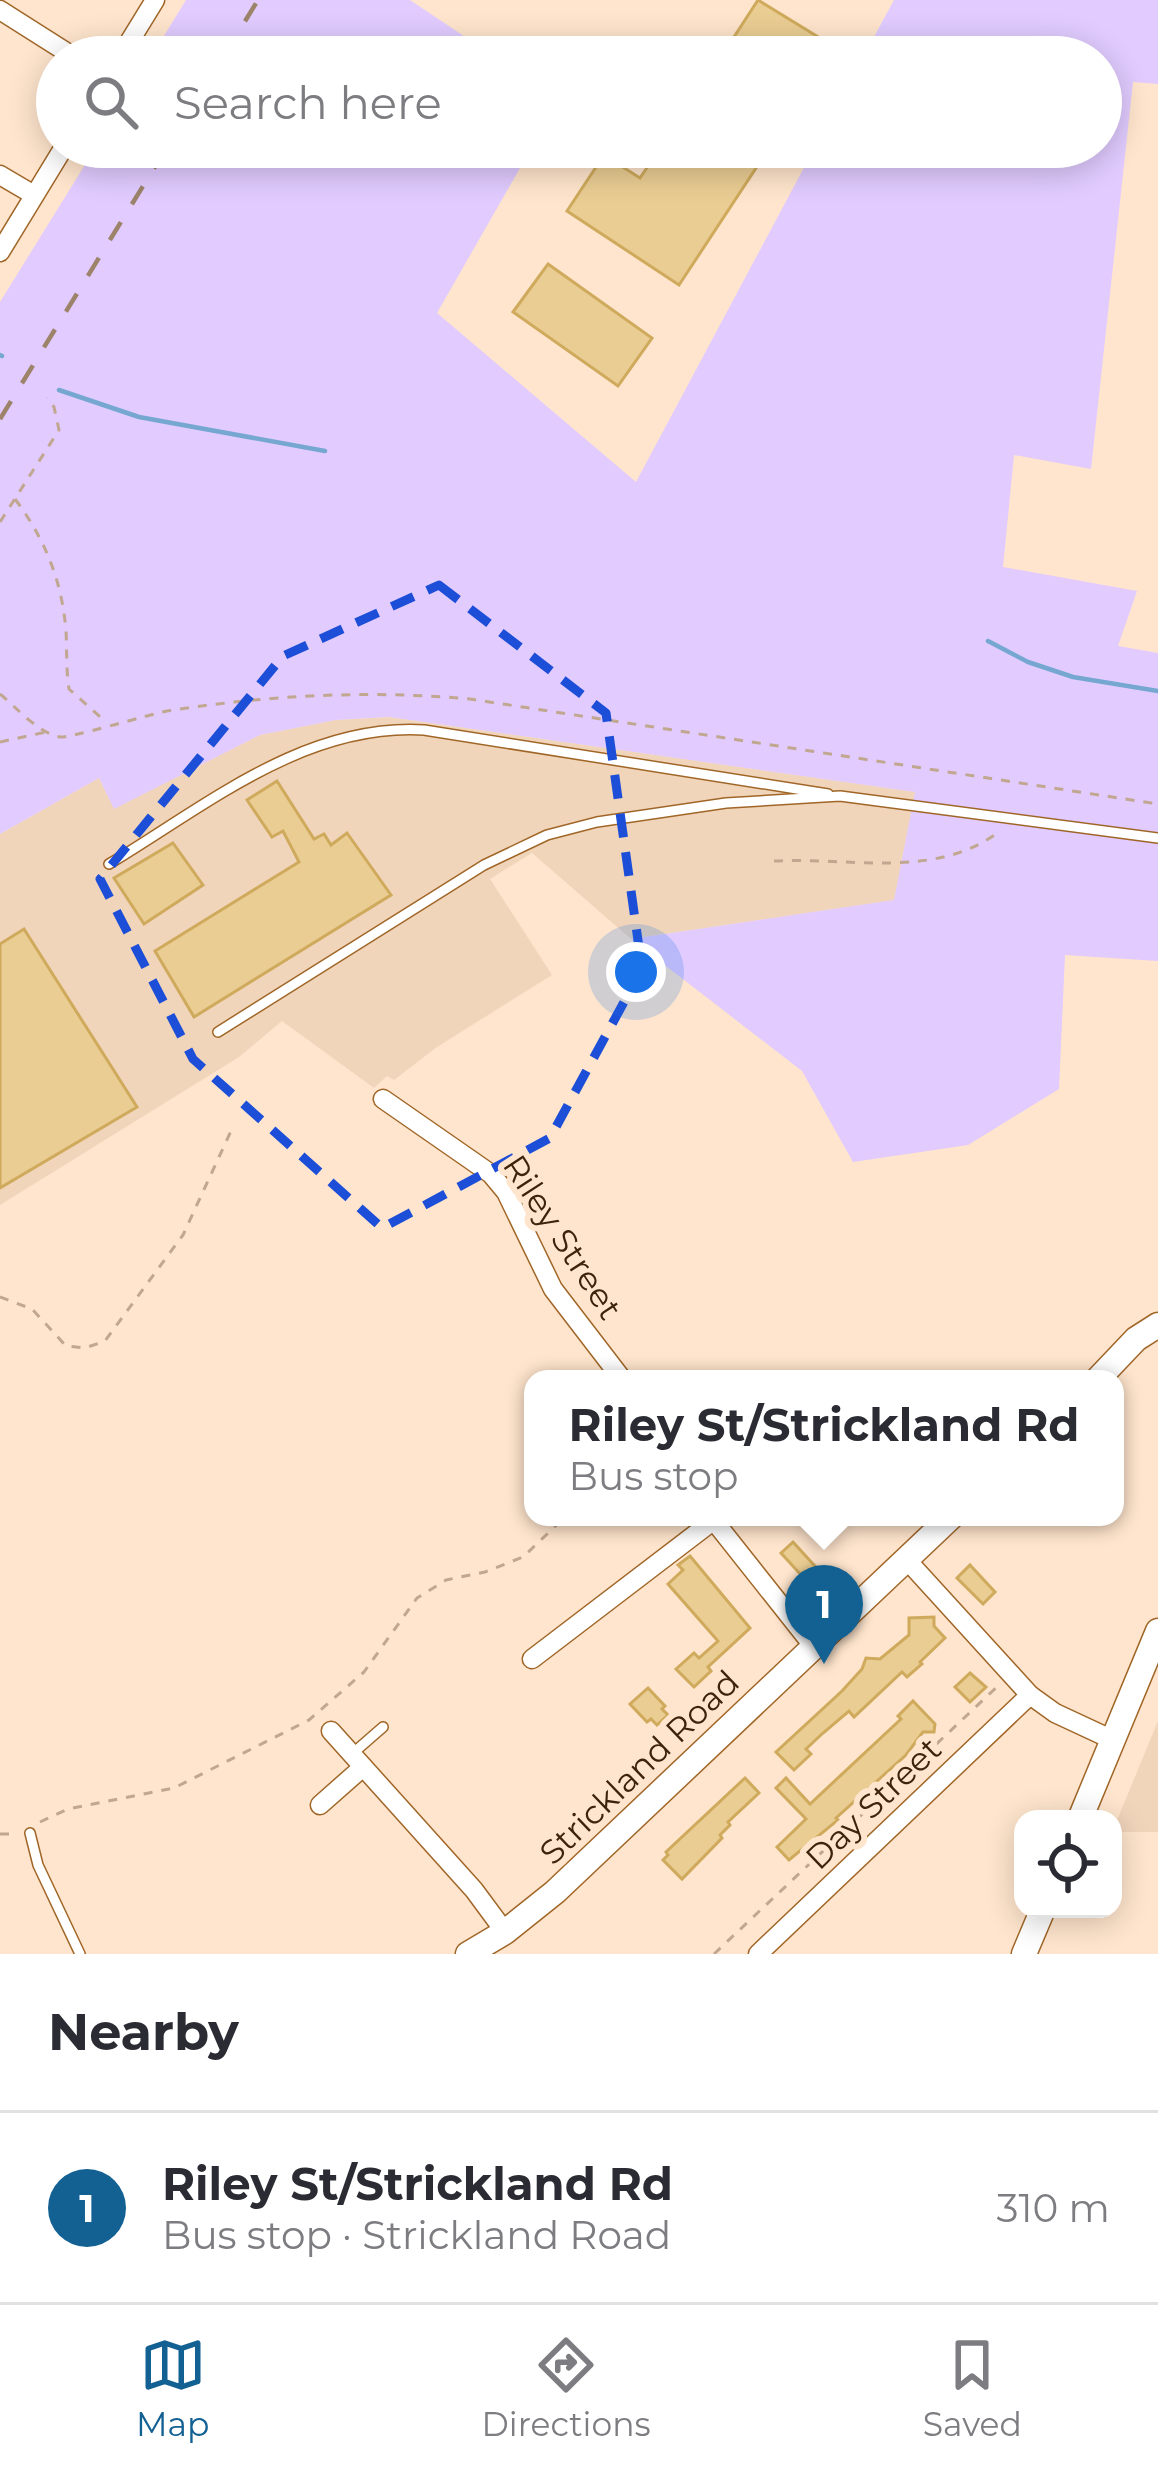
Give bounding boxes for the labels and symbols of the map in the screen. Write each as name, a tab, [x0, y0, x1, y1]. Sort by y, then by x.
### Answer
your location	[606, 942, 666, 1002]
street label: Riley Street	[495, 1147, 631, 1327]
pin: 1	[785, 1565, 863, 1664]
street label: Strickland Road	[531, 1662, 747, 1872]
street label: Day Street	[797, 1729, 949, 1877]

